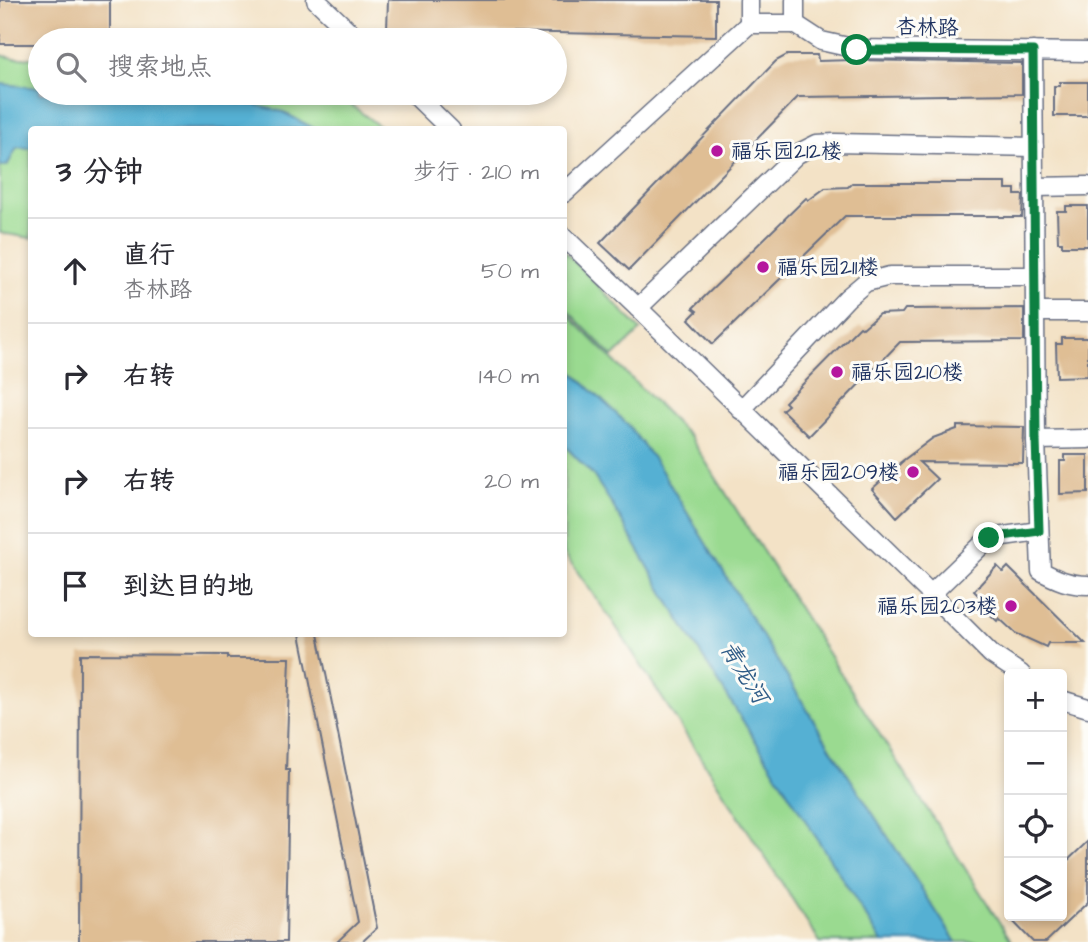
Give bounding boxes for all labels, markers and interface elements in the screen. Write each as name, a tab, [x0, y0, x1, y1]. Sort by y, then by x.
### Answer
street label: 杏林路	[895, 12, 959, 43]
search box	[28, 28, 567, 105]
route start	[841, 34, 872, 65]
icon: search	[52, 48, 90, 86]
text: 搜索地点	[108, 49, 212, 85]
place label: 福乐园212楼	[731, 137, 842, 166]
marker: 福乐园212楼	[709, 143, 725, 159]
text: 3 分钟	[56, 151, 143, 193]
text: 步行 · 210 m	[414, 156, 539, 188]
text: 直行	[123, 237, 175, 273]
icon: ahead	[56, 252, 94, 290]
place label: 福乐园211楼	[777, 253, 878, 282]
text: 50 m	[481, 255, 539, 287]
marker: 福乐园211楼	[755, 259, 771, 275]
text: 杏林路	[123, 274, 192, 306]
icon: right	[56, 357, 94, 395]
text: 右转	[123, 358, 175, 394]
place label: 福乐园210楼	[851, 358, 963, 387]
text: 140 m	[479, 360, 539, 392]
marker: 福乐园210楼	[829, 364, 845, 380]
place label: 福乐园209楼	[778, 458, 899, 487]
icon: right	[56, 462, 94, 500]
text: 右转	[123, 463, 175, 499]
marker: 福乐园209楼	[905, 464, 921, 480]
text: 20 m	[484, 465, 539, 497]
route end	[973, 522, 1004, 553]
icon: arrive	[56, 567, 94, 605]
text: 到达目的地	[123, 568, 253, 604]
place label: 福乐园203楼	[877, 592, 997, 621]
marker: 福乐园203楼	[1003, 598, 1019, 614]
water label: 青龙河	[712, 635, 778, 714]
map controls	[1004, 669, 1067, 921]
button: +	[1004, 669, 1067, 732]
button: −	[1004, 732, 1067, 795]
button: locate	[1004, 795, 1067, 858]
button: layers	[1004, 858, 1067, 921]

